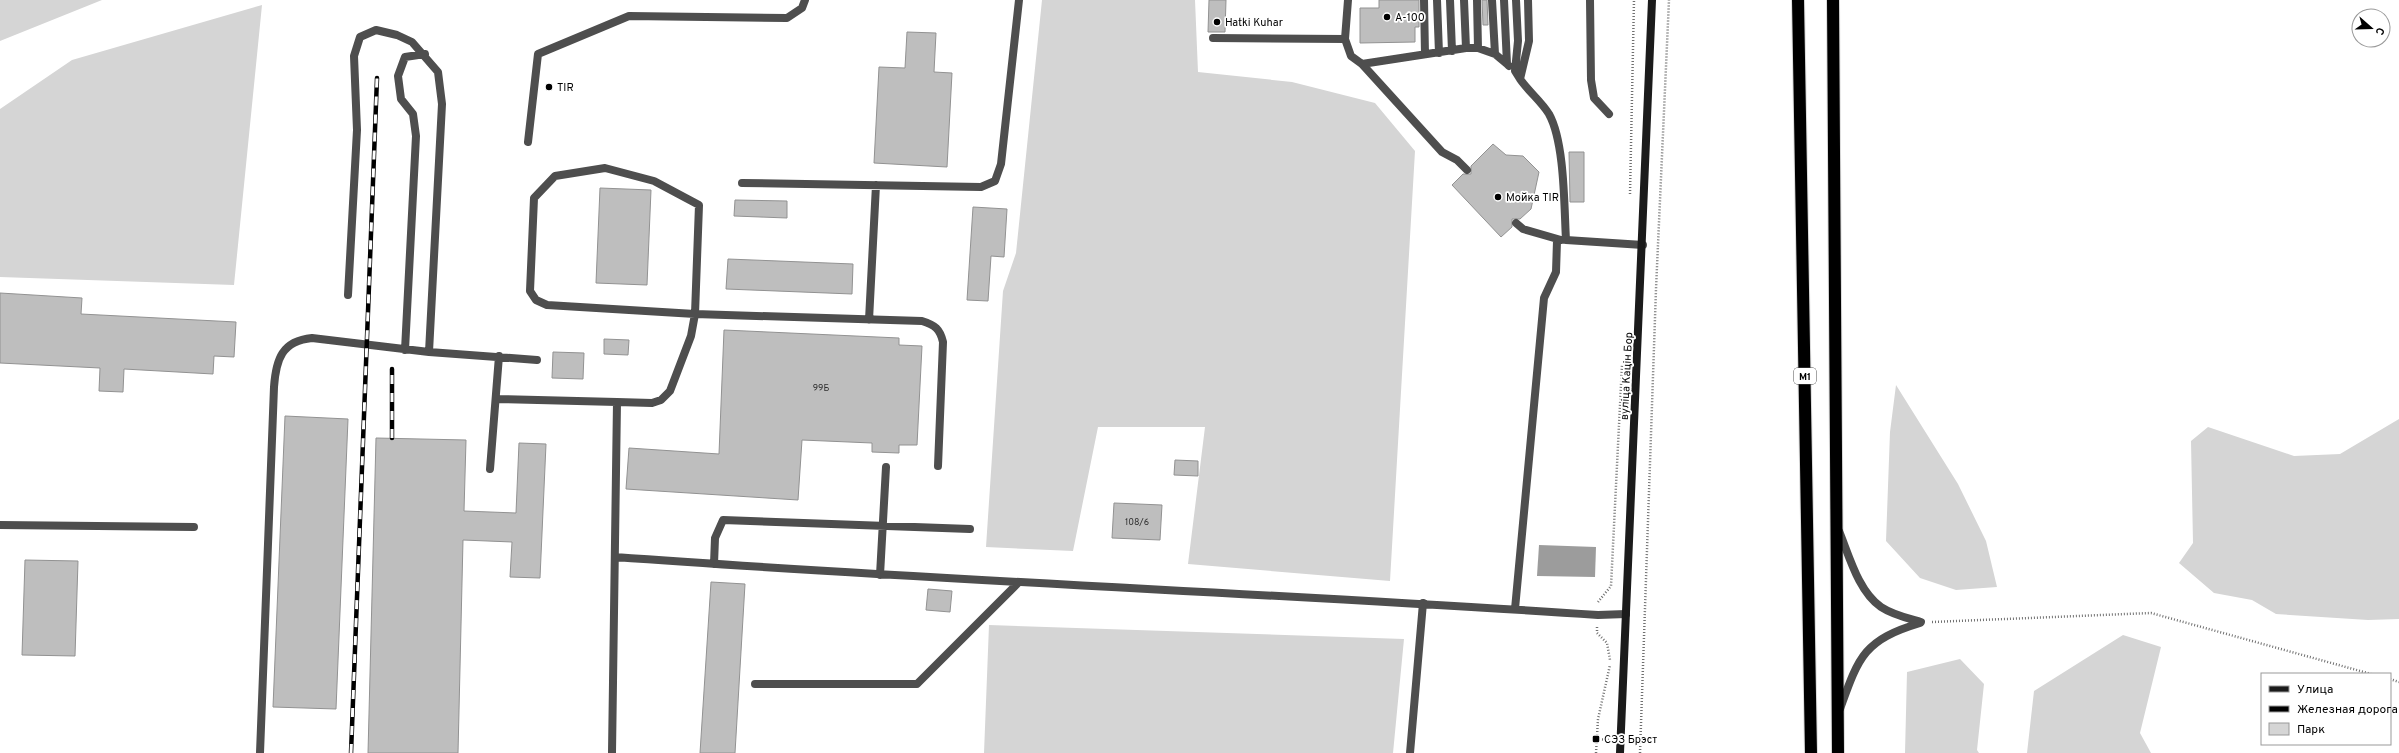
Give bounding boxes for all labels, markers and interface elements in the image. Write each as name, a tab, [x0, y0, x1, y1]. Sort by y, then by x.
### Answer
north arrow	[2351, 8, 2391, 48]
place label: А-100	[1395, 11, 1425, 25]
marker: А-100	[1382, 12, 1392, 22]
place label: Hatki Kuhar	[1225, 16, 1284, 30]
marker: Hatki Kuhar	[1212, 17, 1222, 27]
text: С	[2372, 25, 2387, 37]
place label: TIR	[557, 81, 574, 95]
marker: TIR	[544, 82, 554, 92]
place label: Мойка TIR	[1506, 191, 1559, 205]
marker: Мойка TIR	[1493, 192, 1503, 202]
street label: вуліца Кацін Бор	[1618, 332, 1636, 420]
road number: М1	[1794, 368, 1816, 384]
house number: 99Б	[813, 383, 829, 394]
house number: 108/6	[1125, 517, 1149, 528]
legend	[2261, 673, 2391, 745]
text: Улица	[2297, 682, 2333, 698]
text: Железная дорога	[2297, 702, 2398, 718]
text: Парк	[2297, 722, 2325, 738]
place label: СЭЗ Брэст	[1604, 733, 1657, 747]
marker: СЭЗ Брэст	[1591, 734, 1601, 744]

